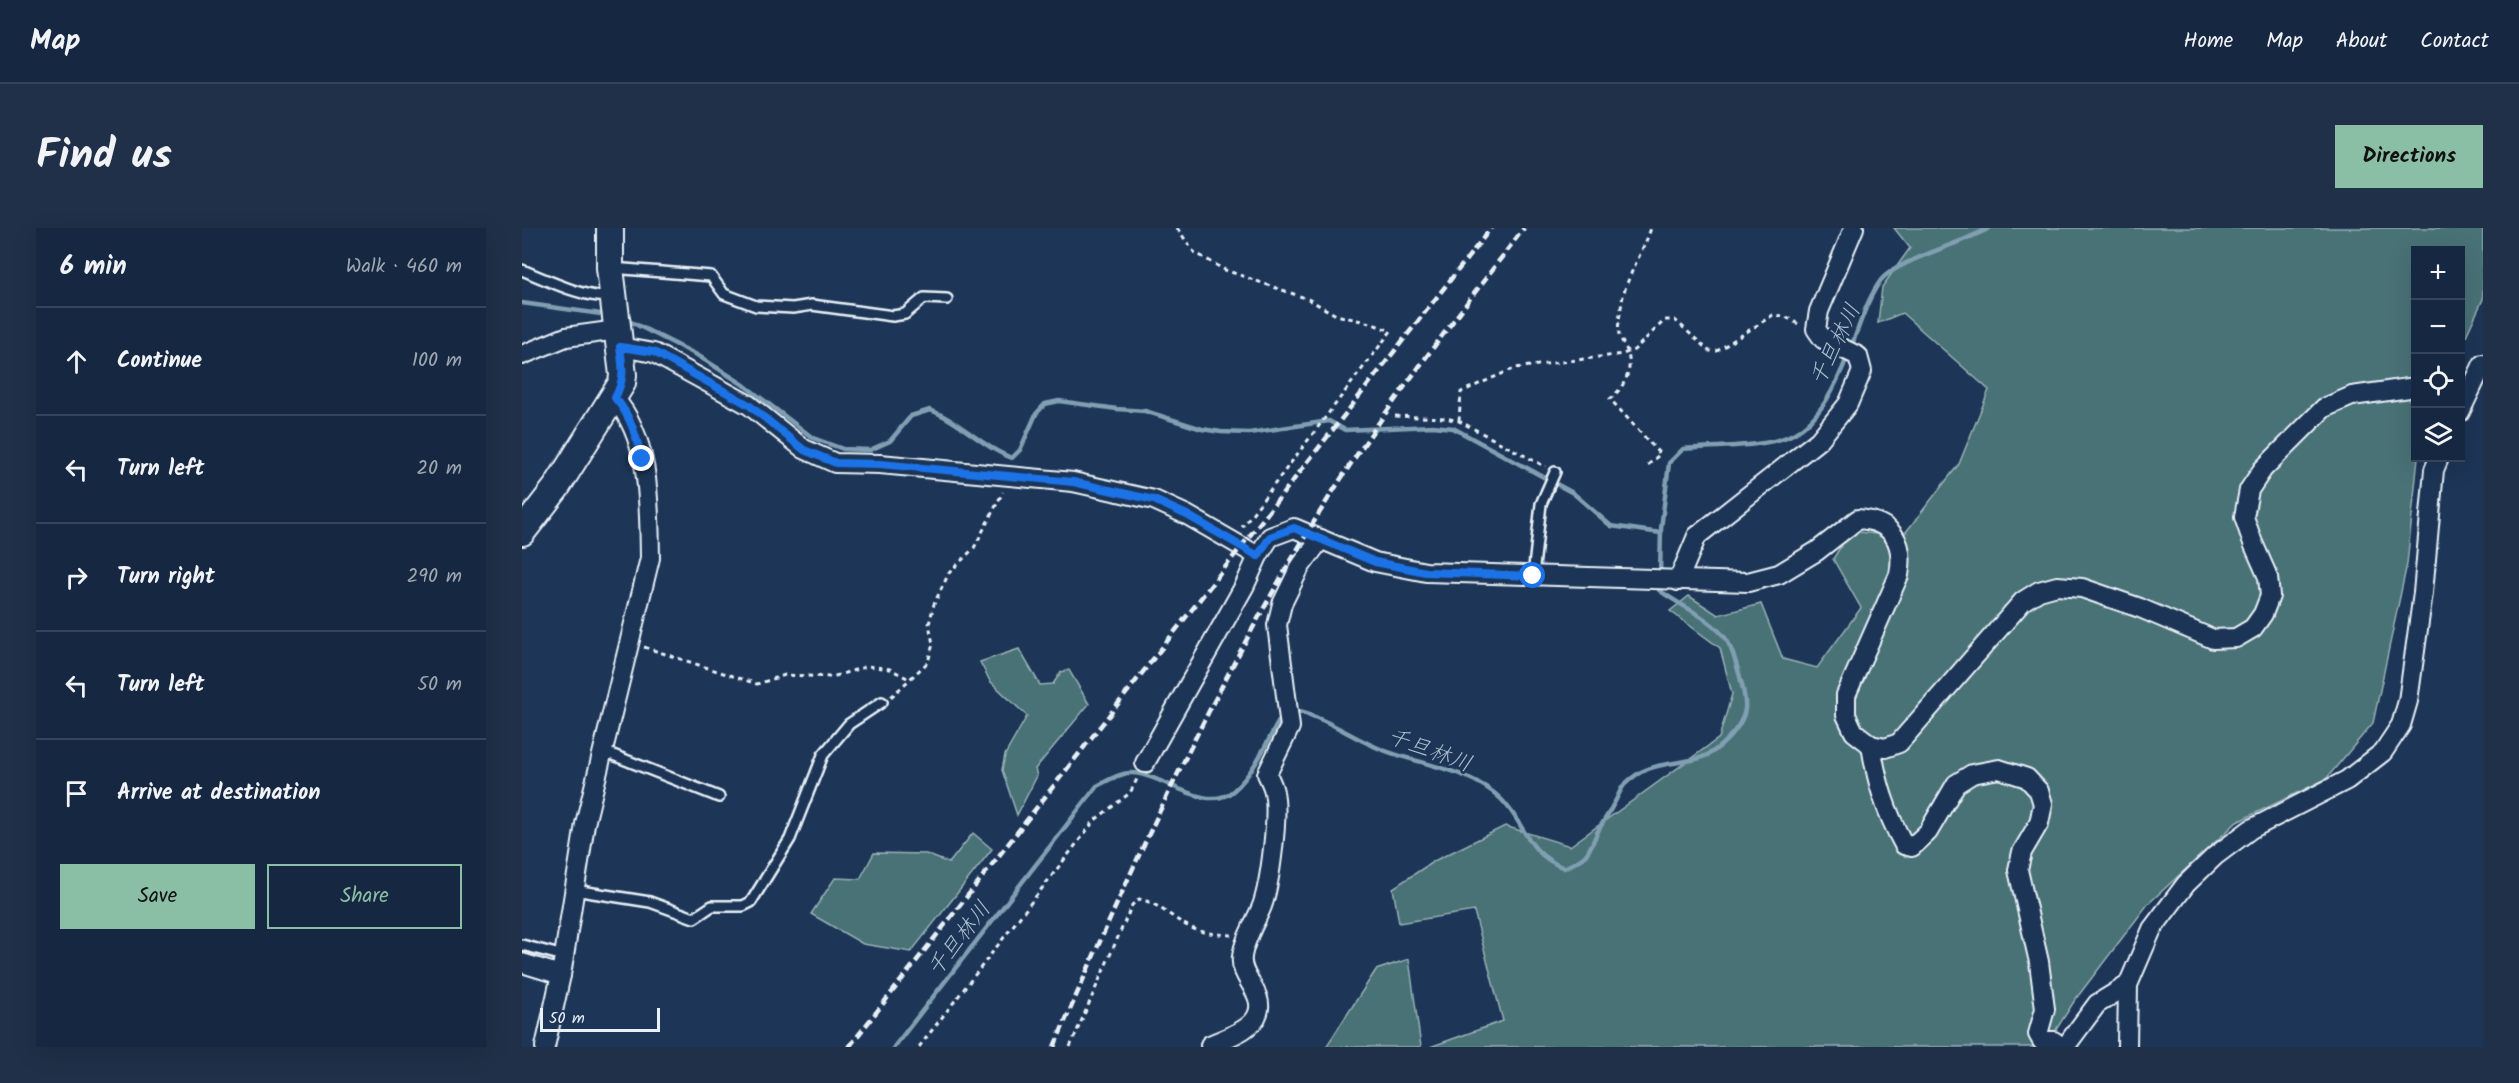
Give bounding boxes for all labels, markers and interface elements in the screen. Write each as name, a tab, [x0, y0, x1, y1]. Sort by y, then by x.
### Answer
text: Map	[30, 19, 81, 64]
text: Home	[2184, 25, 2233, 58]
text: Map	[2266, 25, 2303, 58]
text: About	[2336, 25, 2387, 58]
text: Contact	[2420, 25, 2489, 58]
text: Find us	[36, 123, 172, 190]
button: Directions	[2335, 125, 2483, 188]
text: 6 min	[60, 246, 127, 288]
map controls	[2411, 246, 2465, 462]
button: +	[2411, 246, 2465, 300]
text: Walk · 460 m	[346, 251, 462, 283]
water label: 千旦林川	[1801, 298, 1871, 392]
button: −	[2411, 300, 2465, 354]
text: Continue	[117, 344, 202, 379]
icon: ahead	[60, 345, 93, 378]
text: 100 m	[412, 345, 462, 377]
button: locate	[2411, 354, 2465, 408]
button: layers	[2411, 408, 2465, 462]
route end	[628, 445, 654, 471]
text: Turn left	[117, 452, 204, 487]
icon: left	[60, 453, 93, 486]
text: 20 m	[416, 453, 462, 485]
text: Turn right	[117, 560, 215, 595]
icon: right	[60, 561, 93, 594]
text: 290 m	[407, 561, 462, 593]
route start	[1519, 562, 1545, 588]
text: Turn left	[117, 668, 204, 703]
icon: left	[60, 669, 93, 702]
text: 50 m	[417, 669, 462, 701]
water label: 千旦林川	[1382, 720, 1476, 783]
text: Arrive at destination	[117, 776, 320, 811]
icon: arrive	[60, 777, 93, 810]
button: Save	[60, 864, 255, 929]
button: Share	[267, 864, 462, 929]
water label: 千旦林川	[919, 894, 1001, 985]
scale bar	[540, 1005, 660, 1032]
text: 50 m	[549, 1006, 585, 1031]

